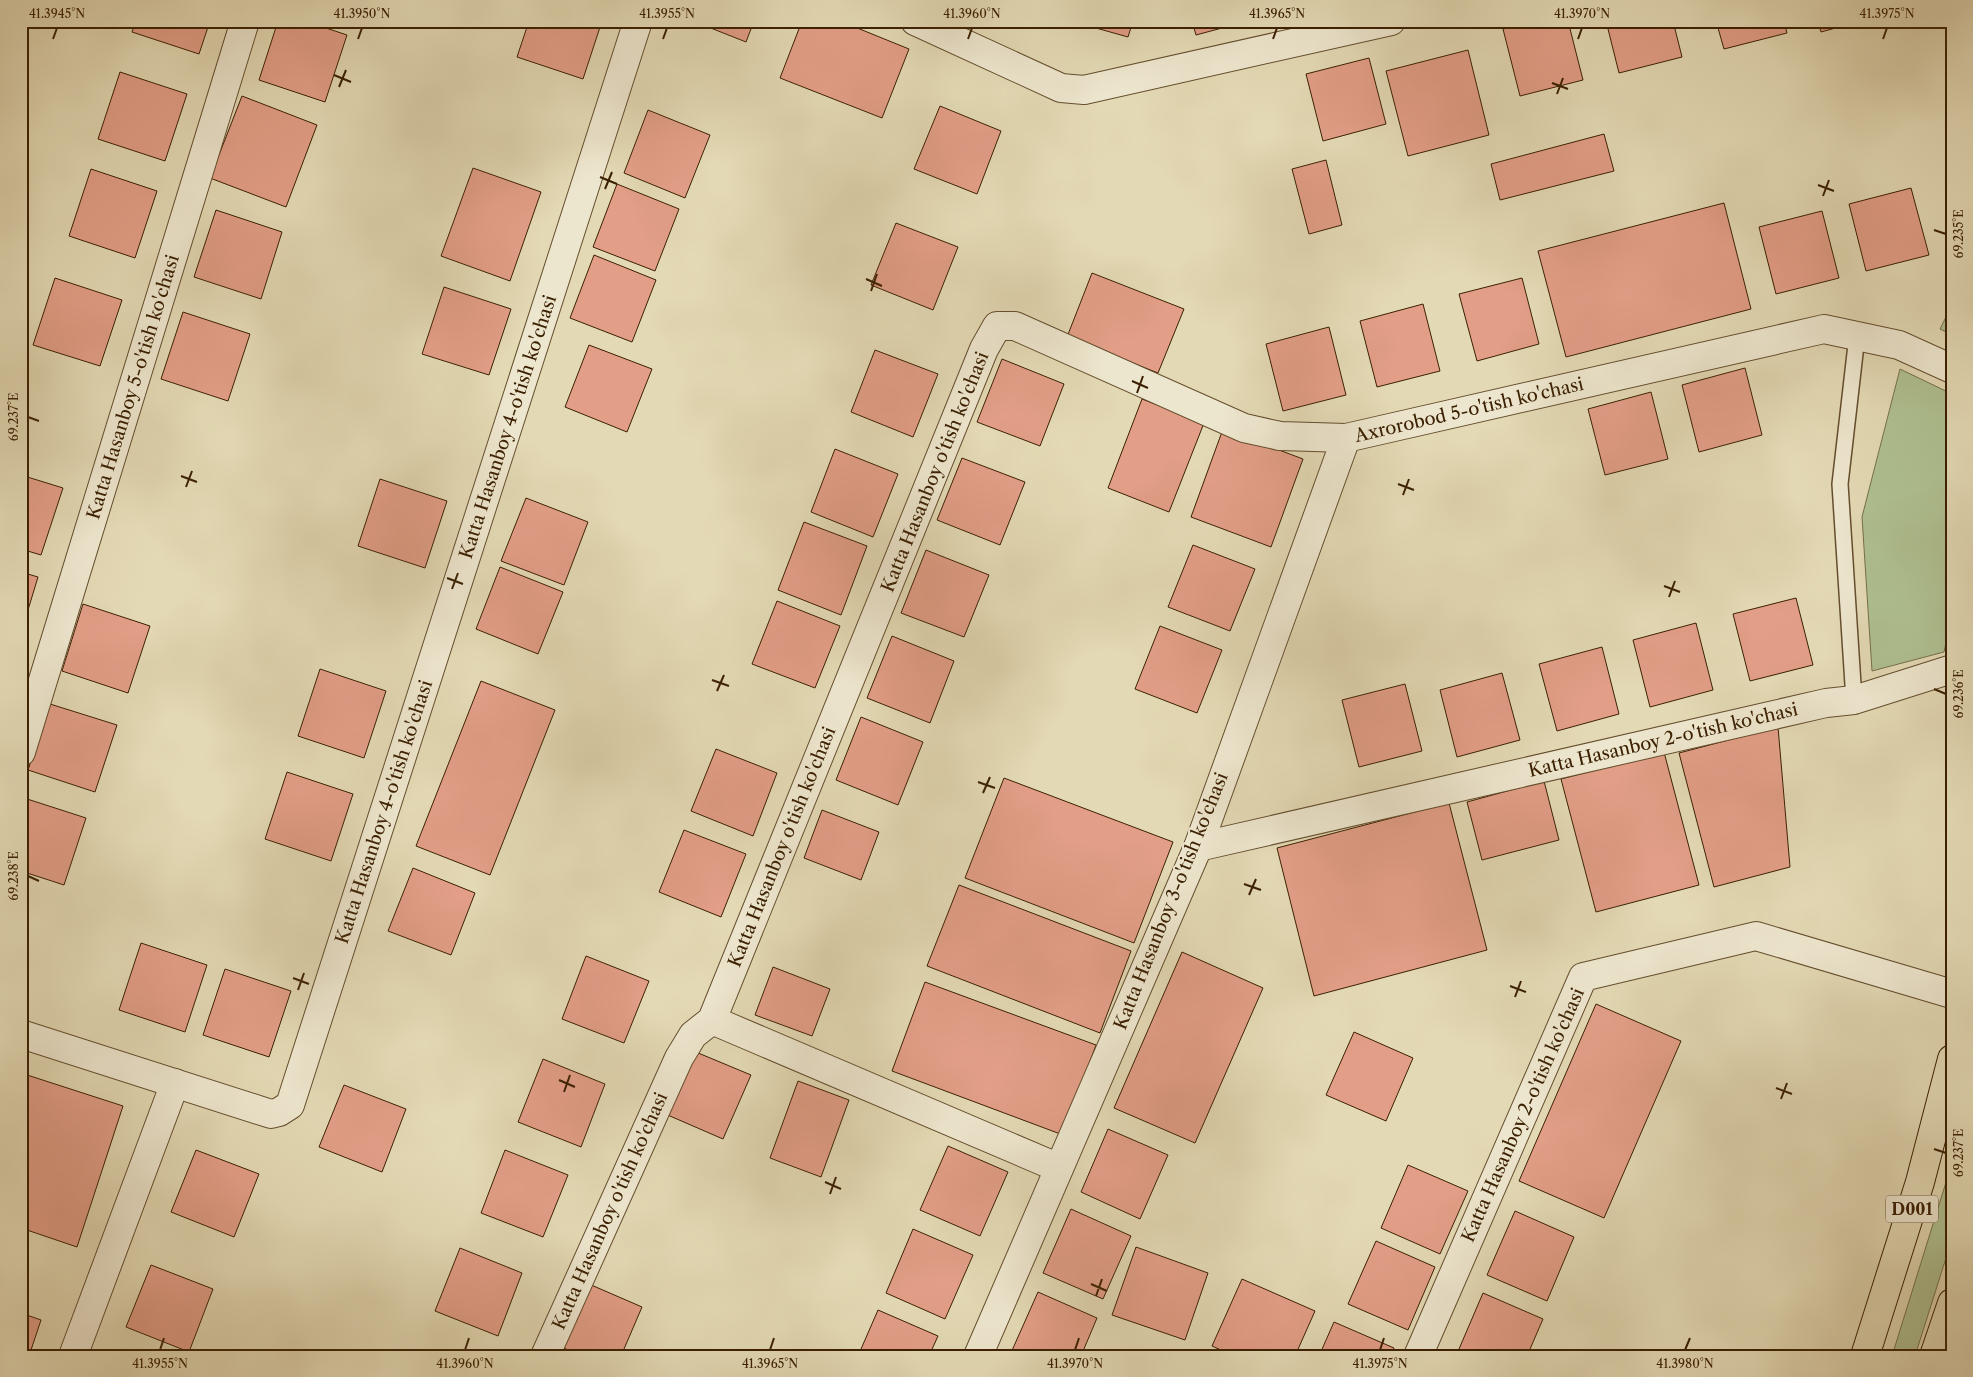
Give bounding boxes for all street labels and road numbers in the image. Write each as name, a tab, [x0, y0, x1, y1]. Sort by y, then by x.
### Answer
street label: Katta Hasanboy 5-o'tish ko'chasi	[82, 252, 184, 522]
street label: Katta Hasanboy 4-o'tish ko'chasi	[455, 292, 561, 562]
street label: Katta Hasanboy o'tish ko'chasi	[877, 348, 994, 595]
street label: Axrorobod 5-o'tish ko'chasi	[1351, 373, 1586, 447]
street label: Katta Hasanboy 4-o'tish ko'chasi	[331, 677, 437, 947]
street label: Katta Hasanboy 2-o'tish ko'chasi	[1526, 698, 1800, 782]
street label: Katta Hasanboy o'tish ko'chasi	[724, 723, 841, 970]
street label: Katta Hasanboy 3-o'tish ko'chasi	[1109, 769, 1233, 1033]
street label: Katta Hasanboy 2-o'tish ko'chasi	[1457, 984, 1589, 1245]
street label: Katta Hasanboy o'tish ko'chasi	[548, 1089, 673, 1333]
road number: D001	[1886, 1196, 1938, 1222]

